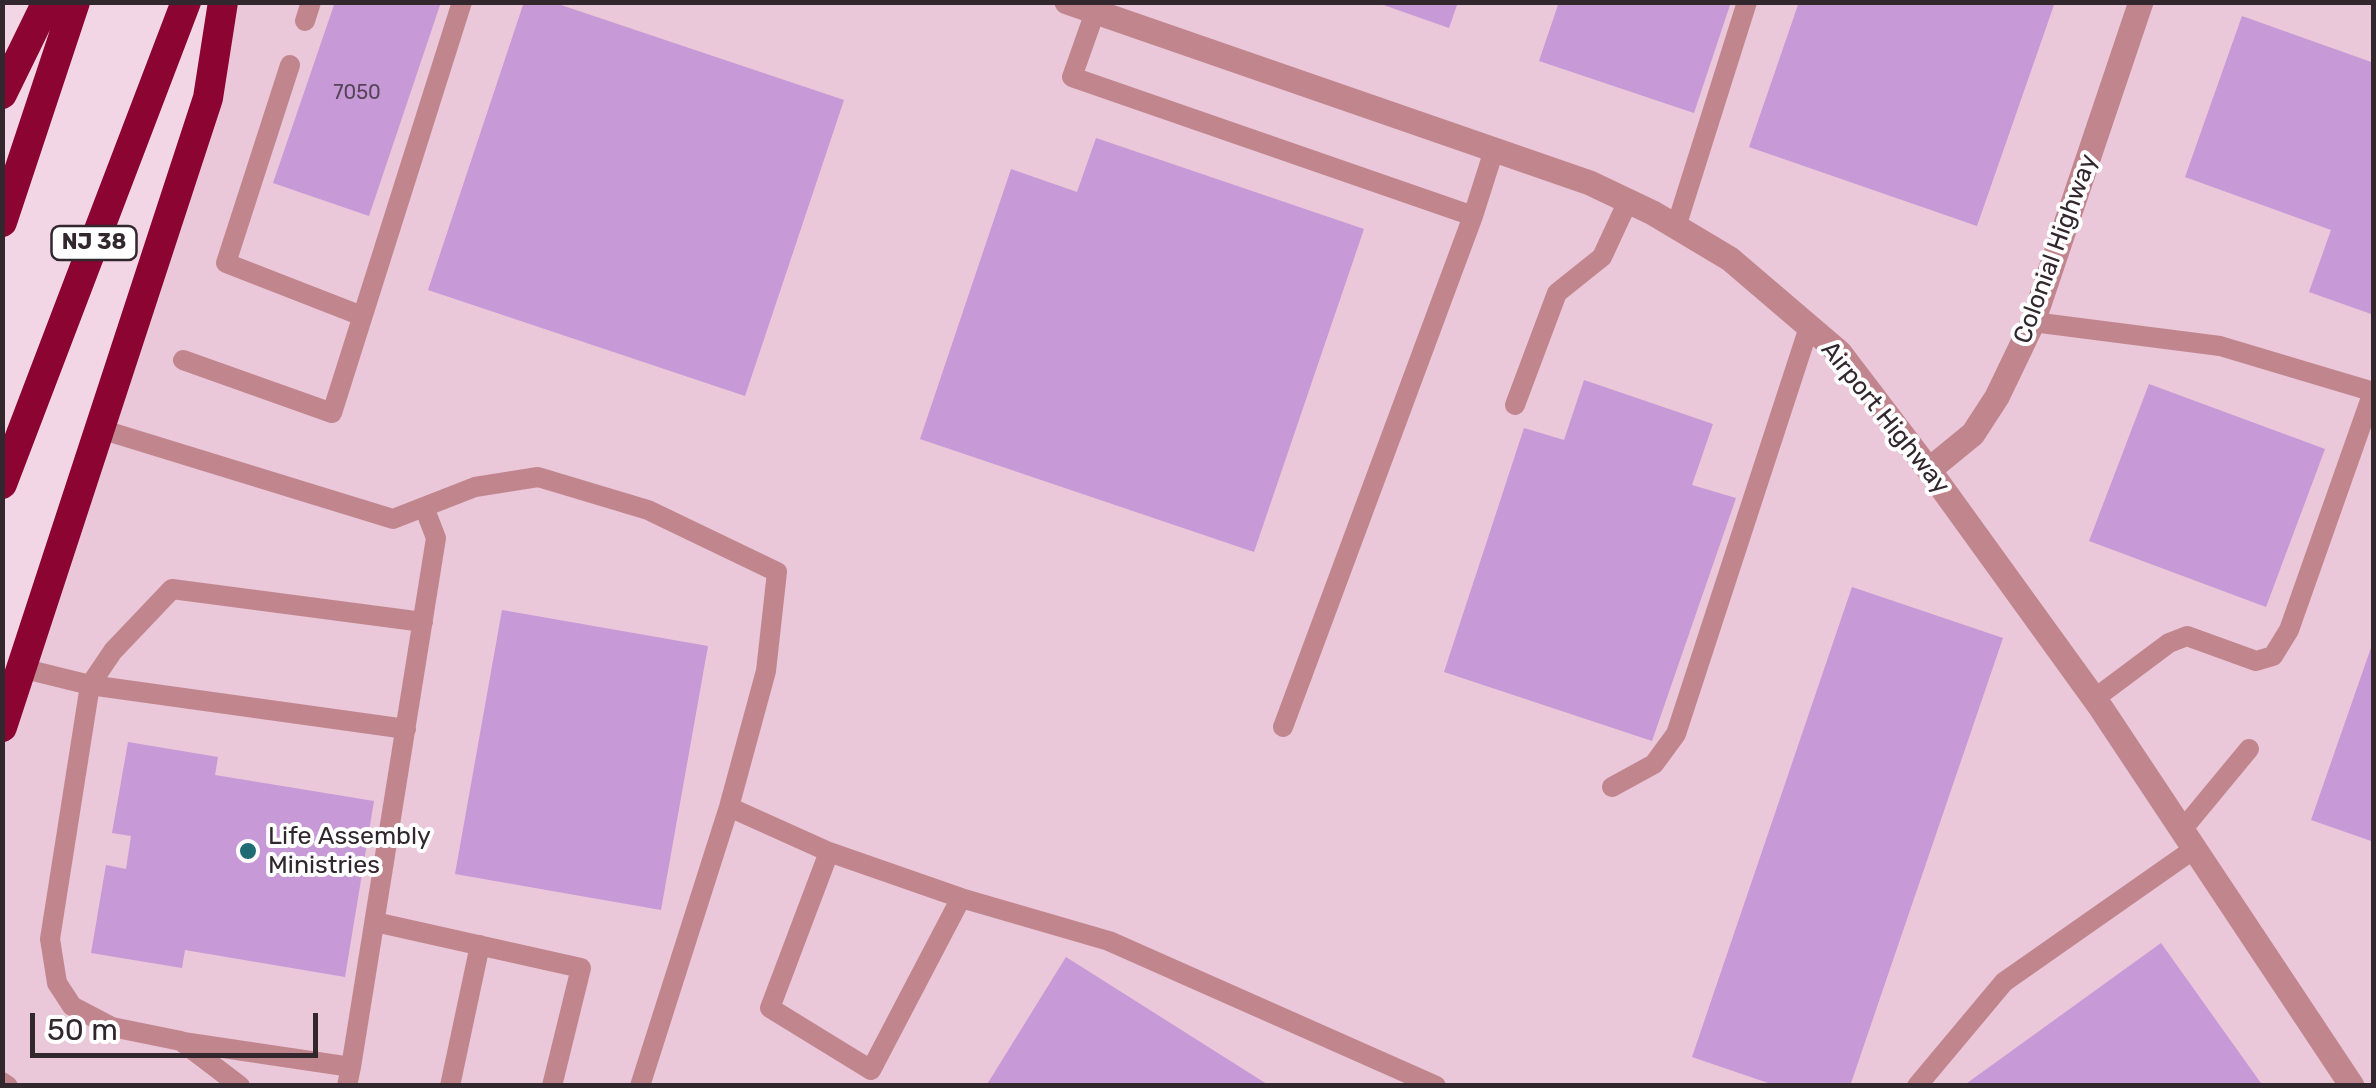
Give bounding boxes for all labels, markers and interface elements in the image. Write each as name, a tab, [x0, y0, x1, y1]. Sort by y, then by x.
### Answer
house number: 7050	[333, 81, 381, 105]
street label: Colonial Highway	[2008, 150, 2104, 348]
road number: NJ 38	[52, 226, 136, 260]
street label: Airport Highway	[1814, 336, 1956, 500]
place label: Life Assembly Ministries	[268, 822, 431, 881]
marker: Life Assembly Ministries	[237, 840, 259, 862]
scale bar	[35, 993, 322, 1055]
text: 50 m	[47, 1012, 118, 1048]

